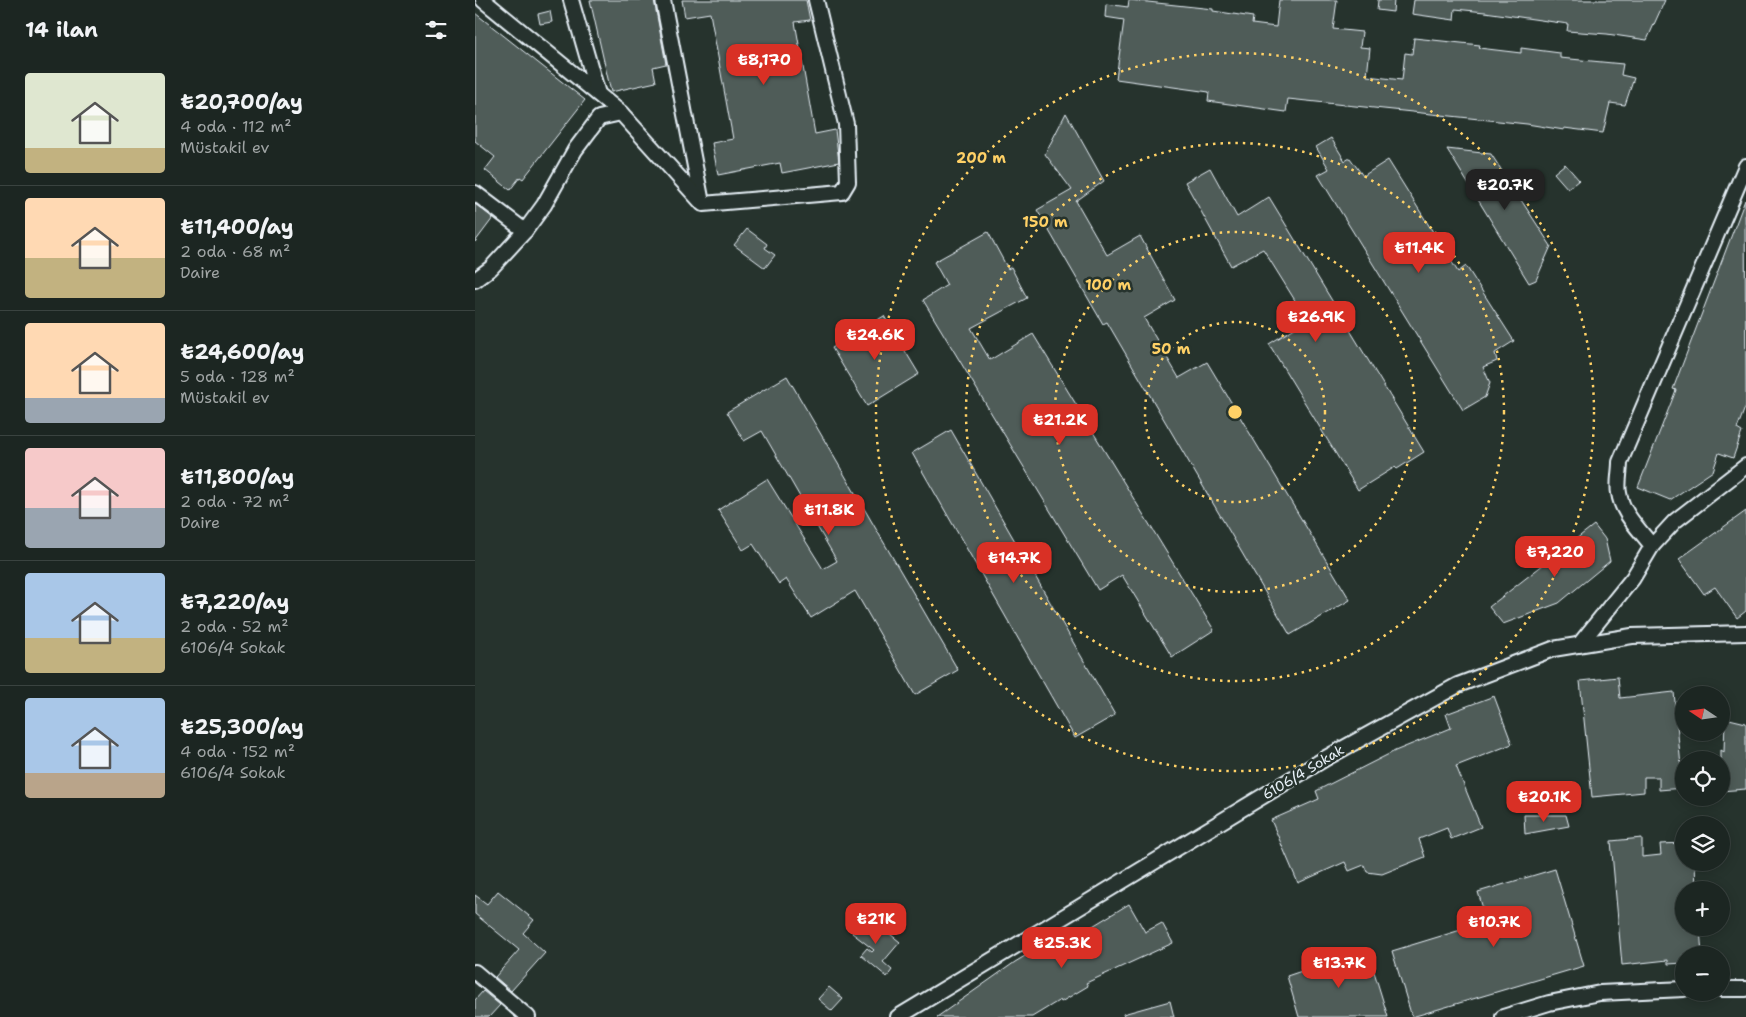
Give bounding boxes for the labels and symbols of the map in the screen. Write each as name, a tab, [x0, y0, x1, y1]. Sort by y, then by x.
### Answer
pin: ₺8,170	[723, 44, 805, 86]
text: 200 m	[956, 148, 1006, 168]
pin: ₺20.7K	[1464, 168, 1546, 211]
text: 150 m	[1022, 212, 1068, 232]
pin: ₺11.4K	[1378, 232, 1460, 274]
text: 100 m	[1085, 275, 1131, 295]
pin: ₺26.9K	[1275, 300, 1357, 343]
pin: ₺24.6K	[834, 318, 916, 361]
text: 50 m	[1152, 339, 1191, 359]
centre of rings	[1226, 403, 1244, 421]
pin: ₺21.2K	[1019, 404, 1101, 446]
pin: ₺11.8K	[788, 494, 870, 536]
pin: ₺7,220	[1514, 536, 1596, 578]
pin: ₺14.7K	[973, 542, 1055, 584]
north arrow	[1675, 686, 1730, 741]
street label: 6106/4 Sokak	[1259, 740, 1347, 804]
pin: ₺20.1K	[1503, 780, 1585, 823]
pin: ₺21K	[846, 902, 906, 945]
pin: ₺10.7K	[1453, 906, 1535, 948]
pin: ₺25.3K	[1021, 926, 1103, 969]
pin: ₺13.7K	[1298, 946, 1380, 989]

